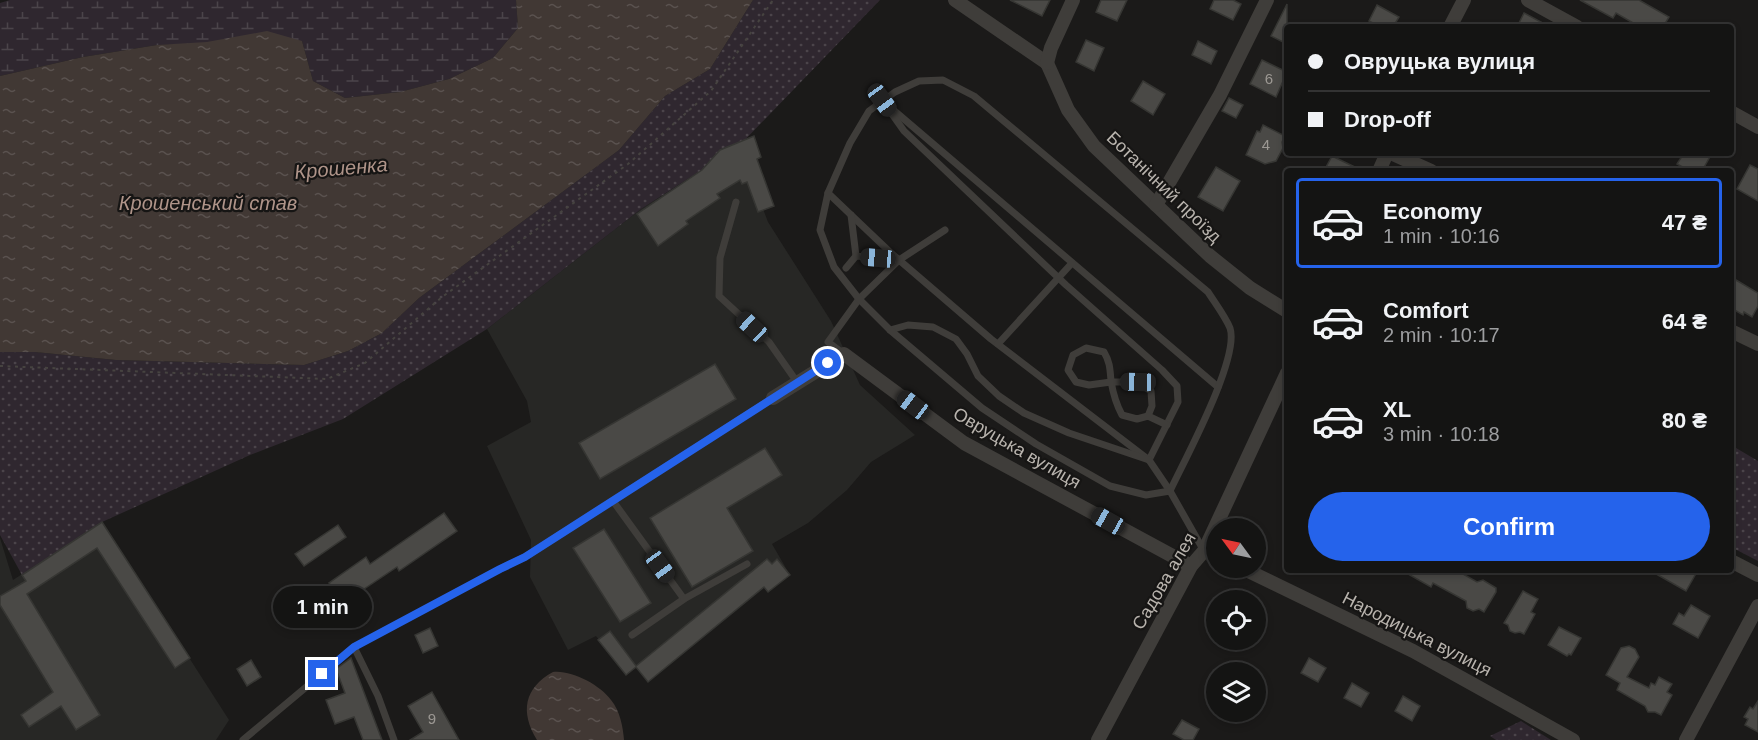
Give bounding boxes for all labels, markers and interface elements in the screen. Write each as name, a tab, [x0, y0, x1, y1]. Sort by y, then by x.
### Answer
text: Овруцька вулиця	[1344, 49, 1535, 74]
house number: 6	[1265, 70, 1273, 87]
car	[864, 80, 900, 120]
text: Drop-off	[1344, 107, 1431, 132]
street label: Ботанічний проїзд	[1103, 127, 1226, 247]
house number: 4	[1262, 136, 1270, 153]
water label: Крошенка	[294, 153, 388, 183]
water label: Крошенський став	[119, 192, 297, 214]
icon: car	[1311, 196, 1365, 250]
text: Economy	[1383, 199, 1482, 224]
text: 47 ₴	[1662, 210, 1707, 235]
text: 1 min · 10:16	[1383, 225, 1500, 247]
car	[859, 247, 897, 269]
icon: car	[1311, 295, 1365, 349]
text: Comfort	[1383, 298, 1469, 323]
car	[733, 308, 771, 346]
text: 64 ₴	[1662, 309, 1707, 334]
text: 2 min · 10:17	[1383, 324, 1500, 346]
route start	[814, 349, 841, 376]
car	[1120, 373, 1156, 391]
car	[893, 387, 933, 423]
icon: car	[1311, 394, 1365, 448]
text: XL	[1383, 397, 1411, 422]
street label: Овруцька вулиця	[950, 403, 1084, 493]
text: 80 ₴	[1662, 408, 1707, 433]
text: 3 min · 10:18	[1383, 423, 1500, 445]
button: Confirm	[1308, 492, 1710, 561]
car	[1088, 504, 1128, 538]
north arrow	[1206, 518, 1266, 578]
map controls	[1206, 518, 1266, 722]
street label: Садова алея	[1128, 529, 1200, 633]
car	[642, 546, 678, 586]
callout: 1 min	[272, 587, 372, 629]
street label: Народицька вулиця	[1339, 588, 1495, 680]
button: locate	[1206, 590, 1266, 650]
text: 1 min	[296, 596, 349, 618]
route end	[308, 660, 335, 687]
button: layers	[1206, 662, 1266, 722]
house number: 9	[428, 710, 436, 727]

